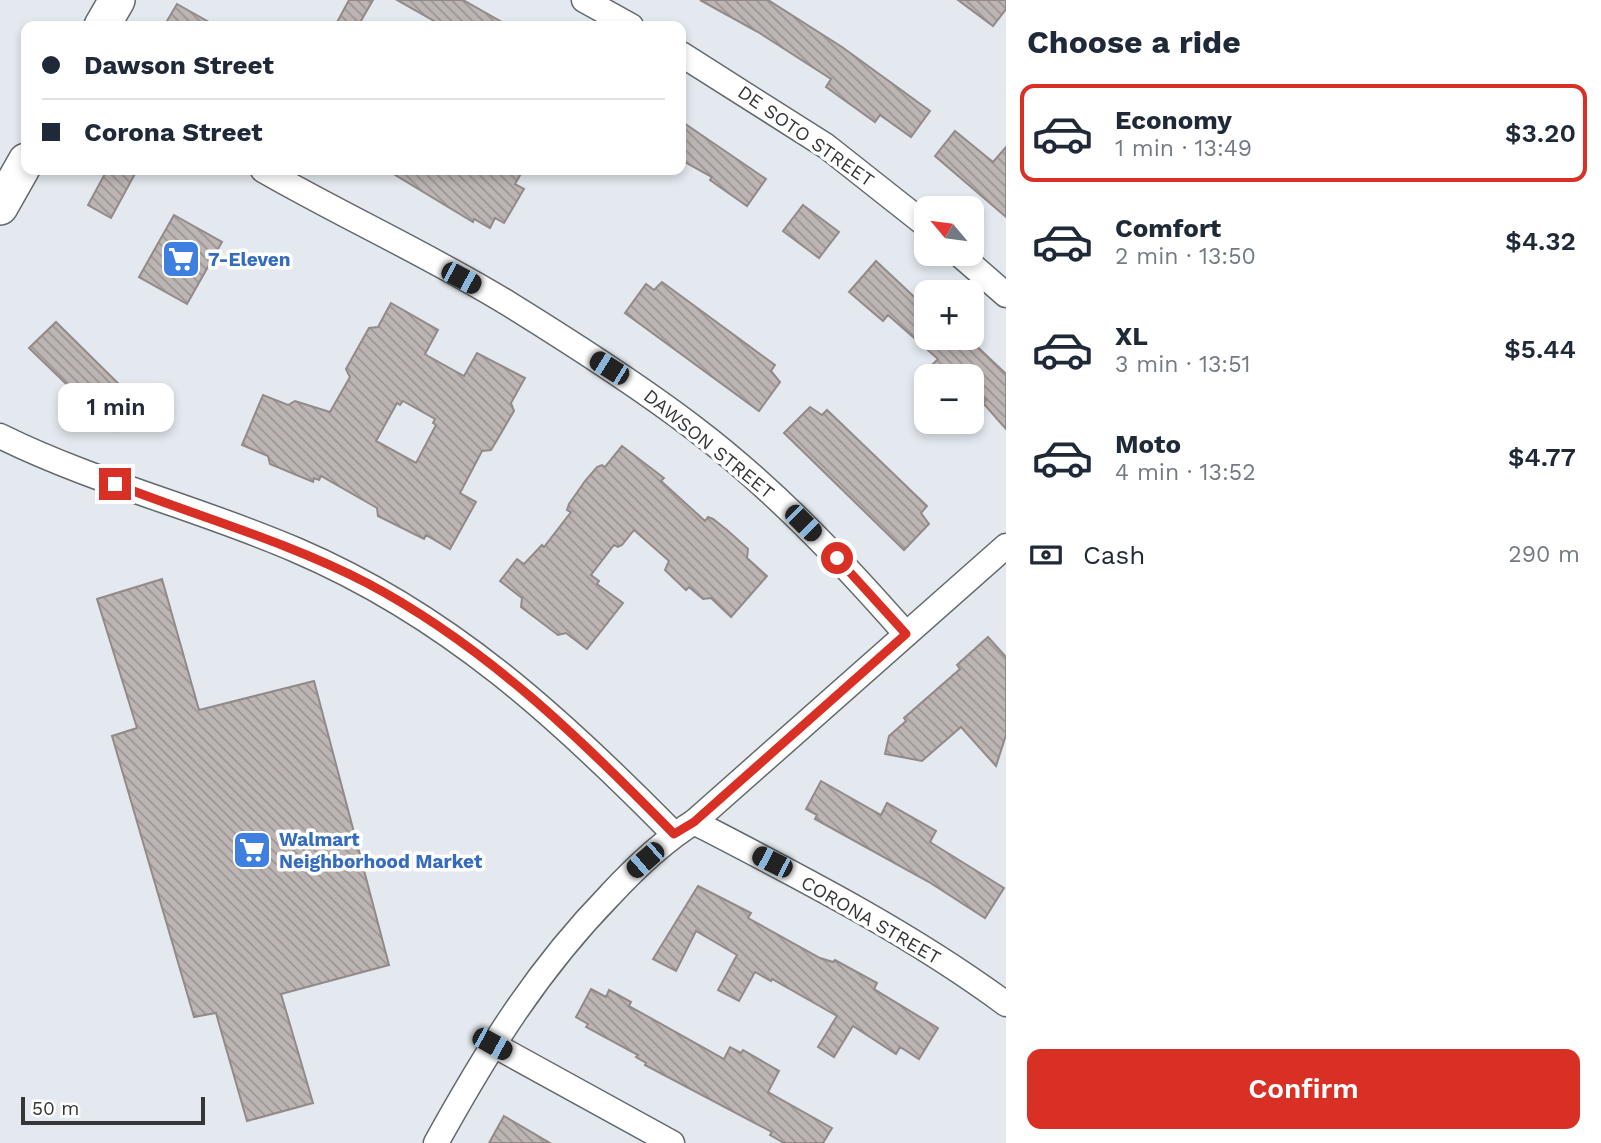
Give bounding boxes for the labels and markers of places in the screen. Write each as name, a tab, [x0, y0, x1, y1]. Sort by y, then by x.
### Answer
supermarket icon: 7-Eleven	[160, 238, 202, 280]
place label: 7-Eleven	[208, 248, 291, 271]
place label: Walmart Neighborhood Market	[279, 828, 483, 873]
supermarket icon: Walmart Neighborhood Market	[231, 829, 273, 871]

